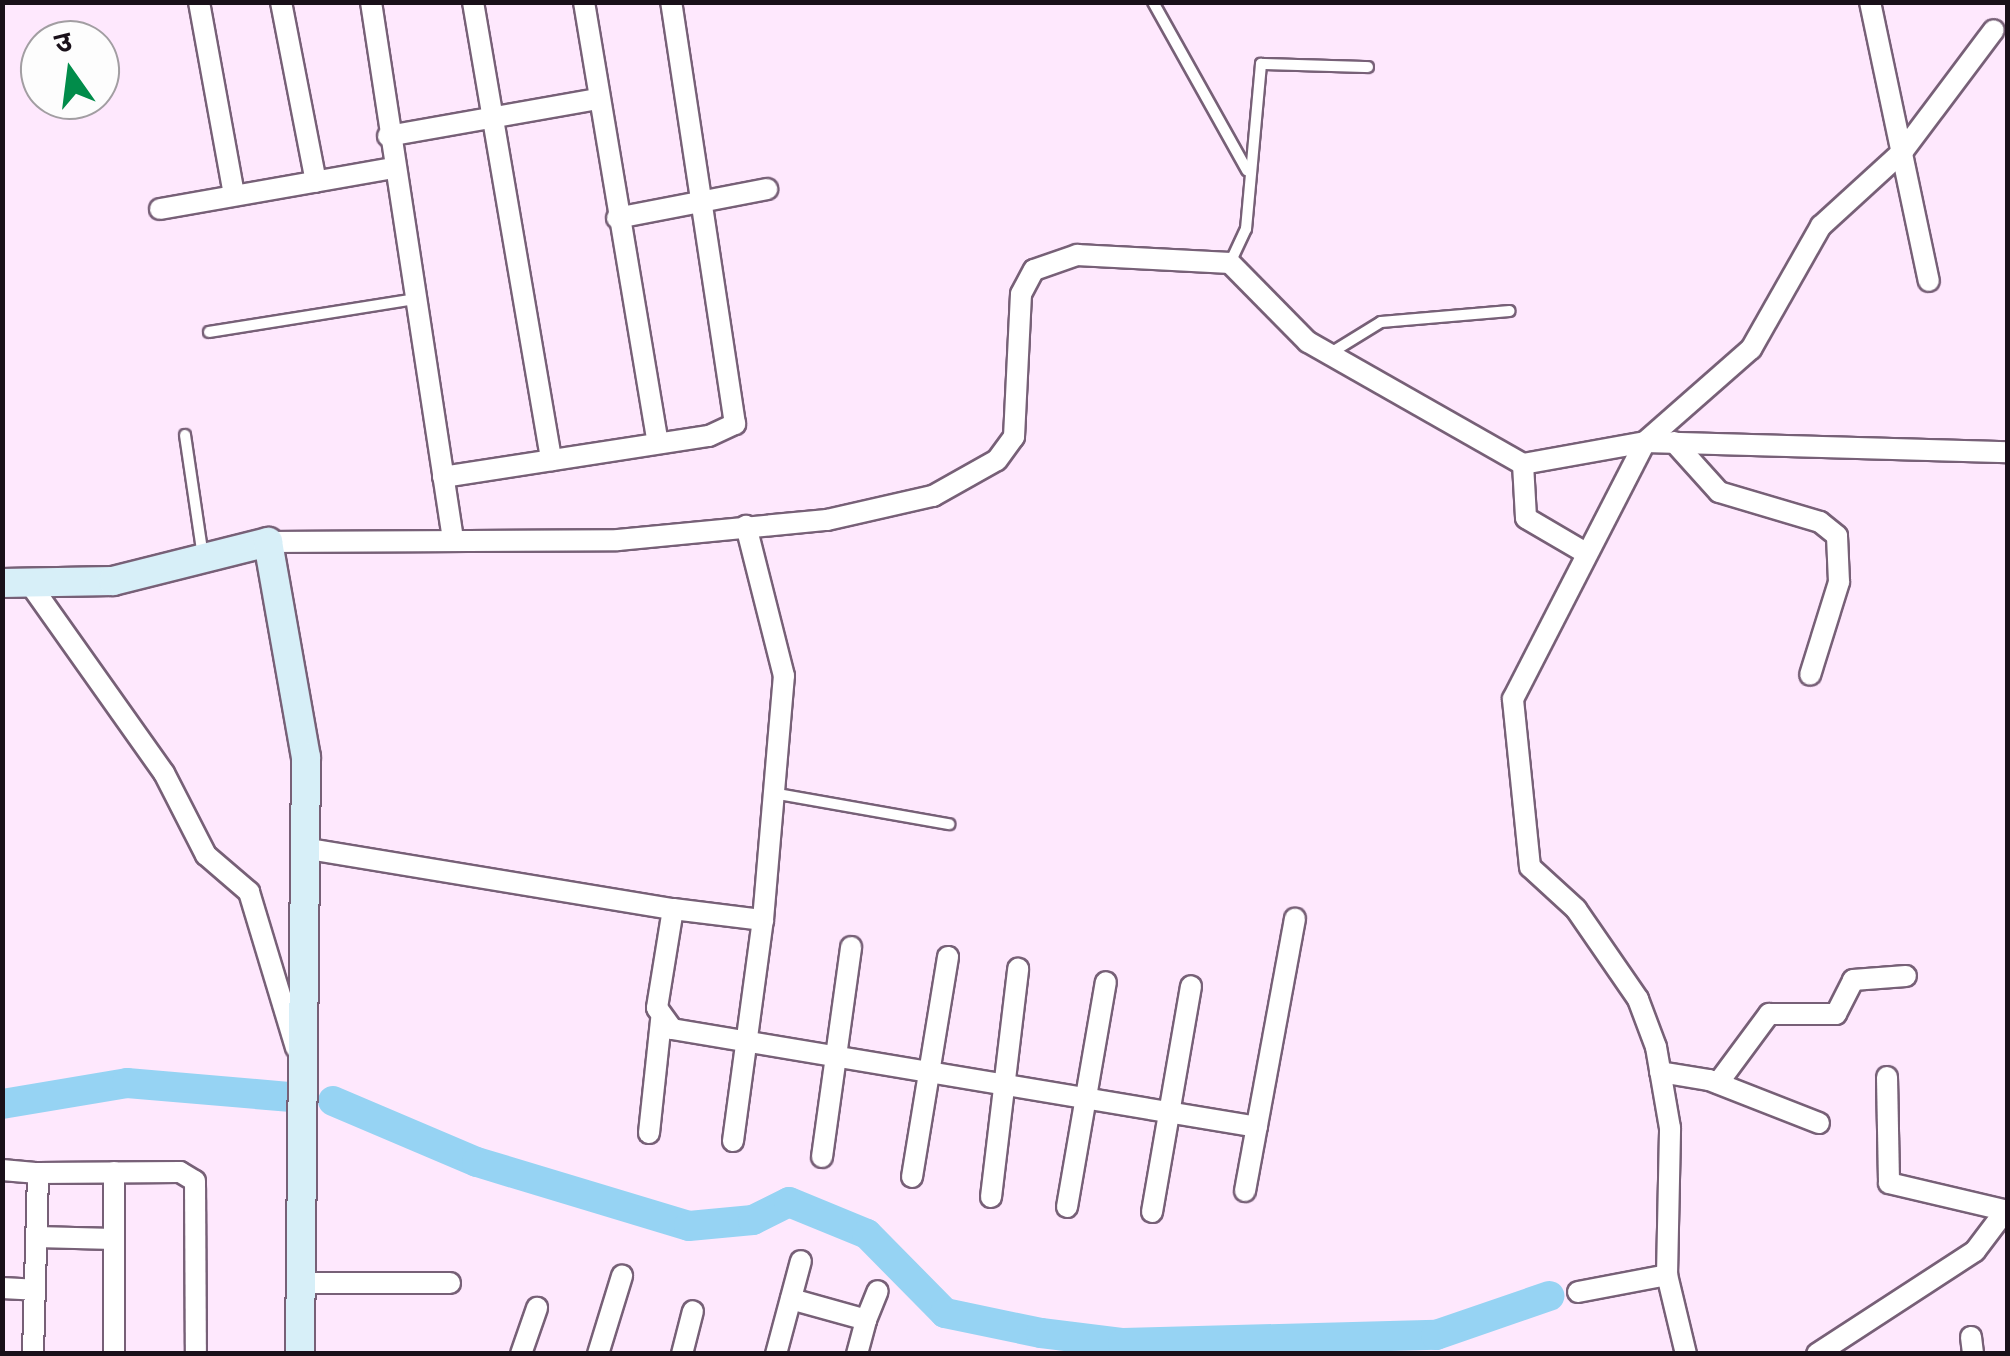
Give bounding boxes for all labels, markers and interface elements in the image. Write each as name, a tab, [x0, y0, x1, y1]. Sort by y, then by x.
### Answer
north arrow	[20, 20, 120, 120]
text: उ	[51, 24, 75, 60]

